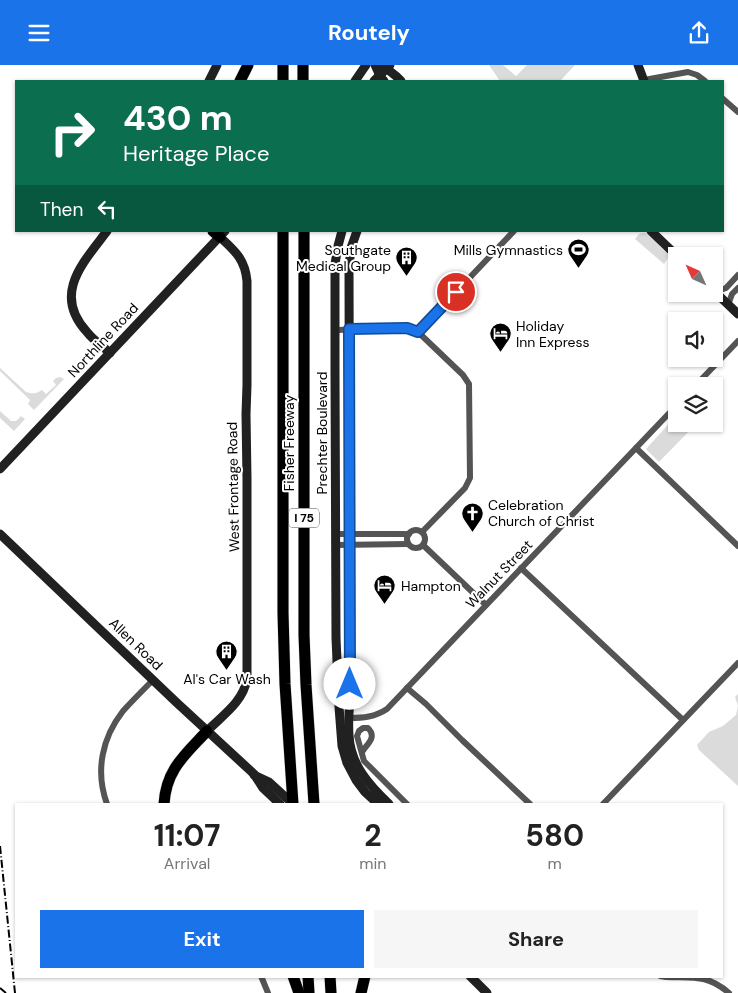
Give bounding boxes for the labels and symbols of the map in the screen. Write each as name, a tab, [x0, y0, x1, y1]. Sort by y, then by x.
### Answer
sports icon: Mills Gymnastics	[567, 238, 591, 269]
place label: Southgate Medical Group	[296, 241, 391, 275]
place label: Mills Gymnastics	[454, 241, 563, 259]
building icon: Southgate Medical Group	[395, 246, 419, 277]
north arrow	[668, 247, 722, 303]
pin	[435, 271, 477, 313]
street label: Northline Road	[64, 299, 142, 381]
place label: Holiday Inn Express	[516, 317, 590, 351]
hotel icon: Holiday Inn Express	[488, 322, 512, 353]
street label: Prechter Boulevard	[313, 371, 331, 495]
street label: Fisher Freeway	[280, 395, 298, 491]
street label: West Frontage Road	[223, 422, 243, 552]
place label: Celebration Church of Christ	[488, 496, 594, 530]
church icon: Celebration Church of Christ	[460, 501, 484, 532]
road number: I 75	[289, 508, 319, 527]
street label: Walnut Street	[462, 536, 536, 612]
hotel icon: Hampton	[373, 574, 397, 605]
place label: Hampton	[401, 577, 461, 595]
street label: Allen Road	[105, 614, 167, 674]
building icon: Al's Car Wash	[215, 639, 239, 670]
position arrow	[323, 657, 375, 709]
place label: Al's Car Wash	[183, 670, 271, 688]

